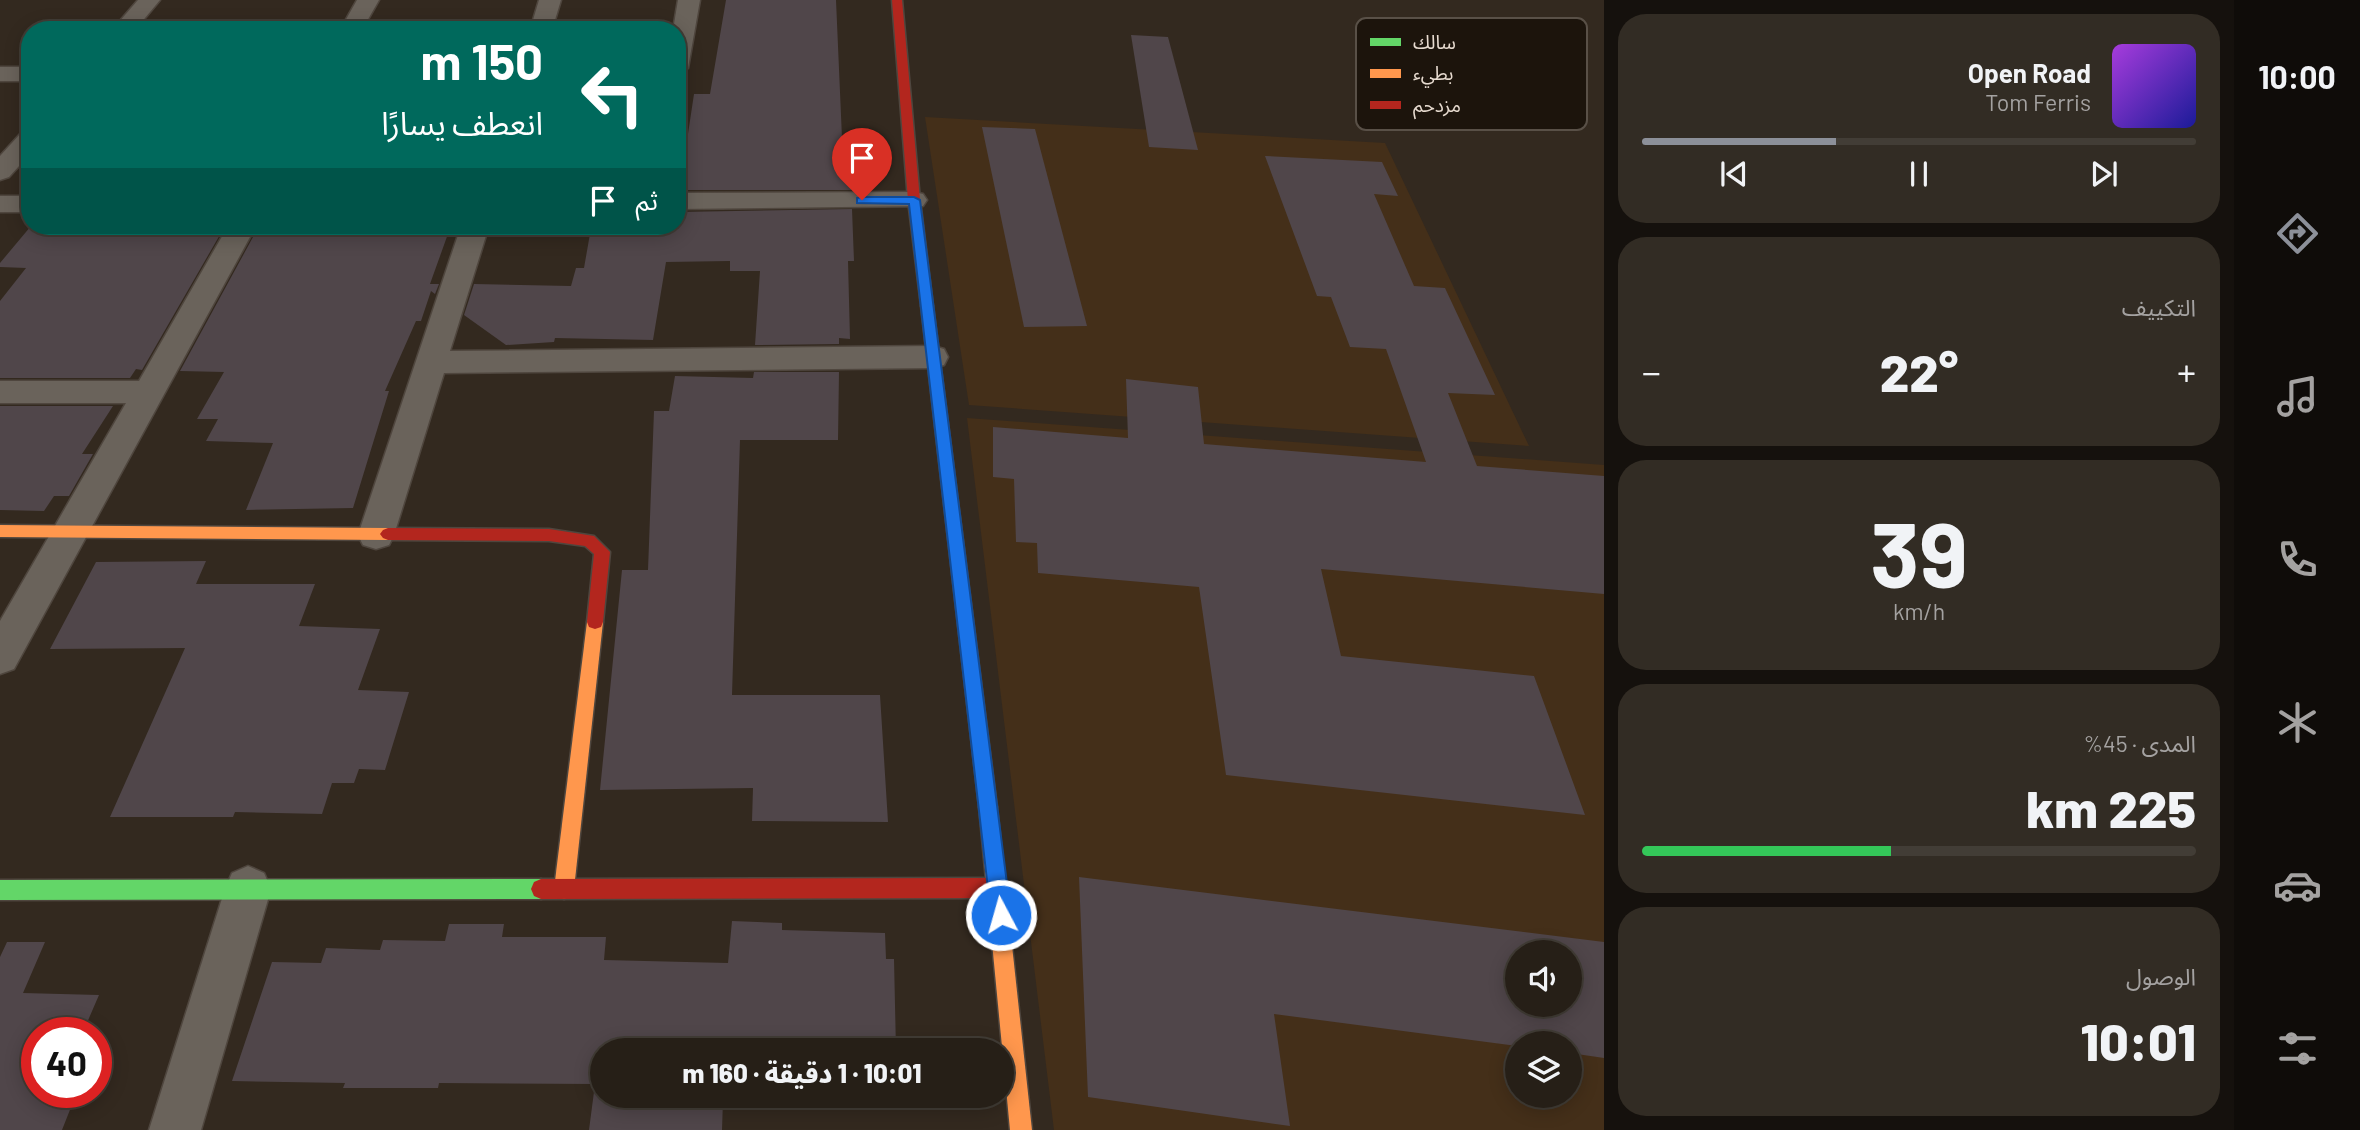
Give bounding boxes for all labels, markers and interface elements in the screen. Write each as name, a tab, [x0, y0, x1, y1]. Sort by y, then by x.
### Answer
legend	[1356, 18, 1587, 130]
text: سالك	[1413, 30, 1456, 53]
text: 150 m	[421, 31, 543, 90]
icon: left	[567, 49, 658, 140]
text: Open Road	[1968, 57, 2091, 88]
text: 10:00	[2258, 57, 2336, 95]
text: بطيء	[1413, 61, 1453, 88]
text: Tom Ferris	[1985, 88, 2091, 116]
text: مزدحم	[1413, 93, 1461, 120]
text: انعطف يسارًا	[381, 103, 543, 141]
pin	[832, 128, 892, 200]
icon: arrive	[843, 139, 881, 177]
icon: previous	[1715, 155, 1753, 193]
icon: pause	[1900, 155, 1938, 193]
icon: next	[2085, 155, 2123, 193]
icon: arrive	[584, 182, 622, 220]
text: ثم	[636, 184, 658, 215]
icon: directions	[2273, 209, 2322, 258]
text: التكييف	[2122, 293, 2196, 321]
text: 22°	[1880, 340, 1958, 402]
text: −	[1642, 348, 1661, 394]
text: +	[2177, 348, 2196, 394]
icon: music	[2273, 372, 2322, 421]
text: 39	[1870, 497, 1968, 606]
icon: phone	[2273, 535, 2322, 584]
text: km/h	[1893, 597, 1945, 625]
icon: climate	[2273, 698, 2322, 747]
text: المدى · 45%	[2083, 729, 2196, 757]
text: 225 km	[2026, 776, 2196, 838]
icon: car	[2273, 861, 2322, 910]
position arrow	[964, 878, 1038, 952]
map controls	[1505, 940, 1582, 1108]
button: sound	[1505, 940, 1582, 1017]
text: الوصول	[2126, 962, 2196, 990]
text: 10:01	[2081, 1009, 2196, 1071]
speed limit sign: 40	[21, 1017, 112, 1108]
icon: filters	[2273, 1024, 2322, 1073]
button: layers	[1505, 1031, 1582, 1108]
text: 10:01 · 1 دقيقة · 160 m	[683, 1057, 921, 1088]

